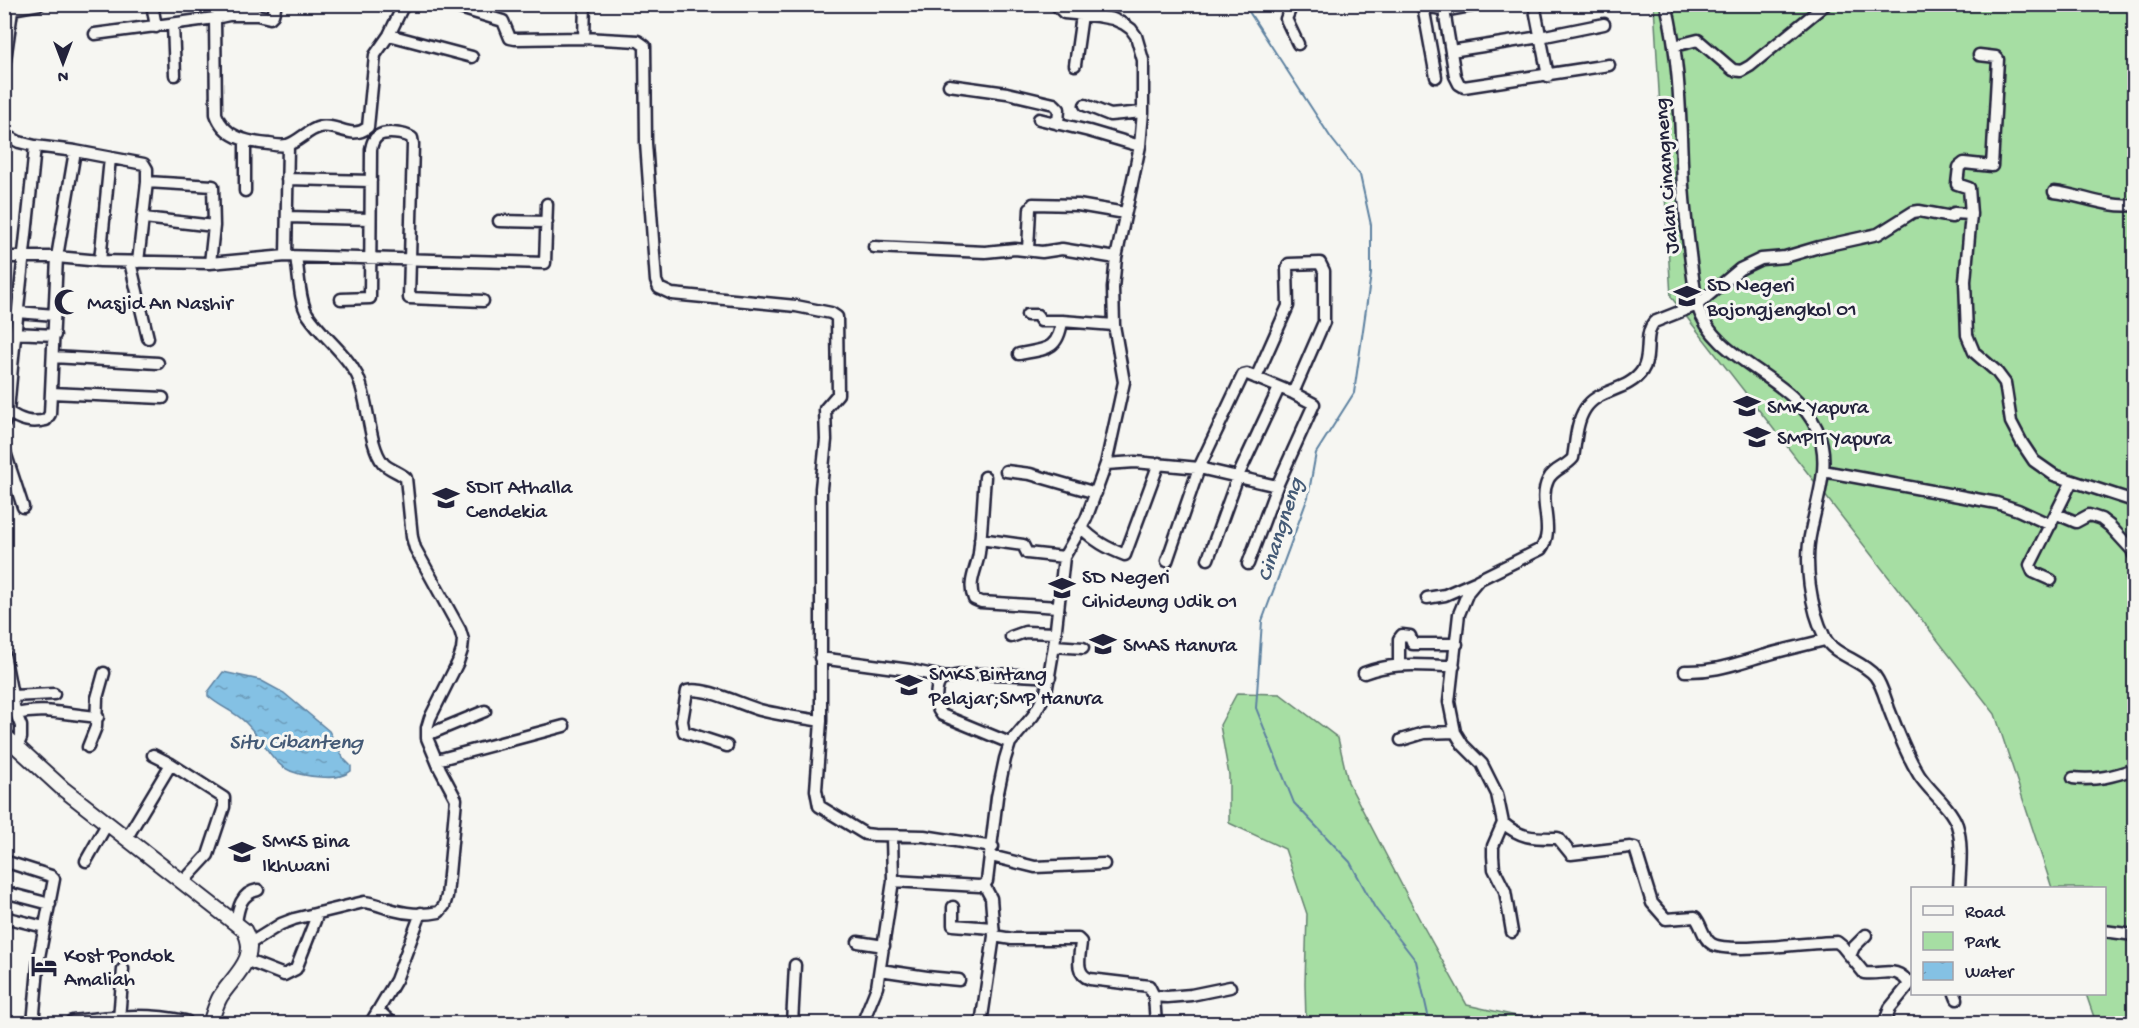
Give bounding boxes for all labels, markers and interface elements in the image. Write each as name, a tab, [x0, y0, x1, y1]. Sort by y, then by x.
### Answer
north arrow	[33, 33, 93, 93]
text: N	[57, 65, 68, 84]
street label: Jalan Cinangneng	[1651, 97, 1686, 255]
place label: SD Negeri Bojongjengkol 01	[1706, 275, 1857, 324]
school or university icon: SD Negeri Bojongjengkol 01	[1672, 281, 1702, 311]
mosque icon: Masjid An Nashir	[52, 287, 82, 317]
place label: Masjid An Nashir	[87, 293, 234, 318]
school or university icon: SMK Yapura	[1732, 391, 1762, 421]
place label: SMK Yapura	[1767, 397, 1870, 422]
school or university icon: SMPIT Yapura	[1742, 422, 1772, 452]
place label: SMPIT Yapura	[1777, 428, 1893, 453]
water label: Cinangneng	[1253, 474, 1311, 585]
place label: SDIT Athalla Cendekia	[466, 477, 574, 526]
school or university icon: SDIT Athalla Cendekia	[431, 483, 461, 513]
place label: SD Negeri Cihideung Udik 01	[1082, 567, 1237, 616]
school or university icon: SD Negeri Cihideung Udik 01	[1047, 573, 1077, 603]
school or university icon: SMAS Hanura	[1088, 629, 1118, 659]
place label: SMAS Hanura	[1123, 635, 1238, 660]
place label: SMKS Bintang Pelajar;SMP Hanura	[928, 664, 1104, 713]
school or university icon: SMKS Bintang Pelajar;SMP Hanura	[894, 670, 924, 700]
water label: Situ Cibanteng	[229, 731, 364, 757]
place label: SMKS Bina Ikhwani	[262, 831, 351, 880]
school or university icon: SMKS Bina Ikhwani	[227, 837, 257, 867]
legend	[1911, 887, 2106, 995]
text: Road	[1965, 903, 2006, 924]
text: Park	[1964, 933, 2001, 954]
place label: Kost Pondok Amaliah	[64, 945, 175, 994]
hotel icon: Kost Pondok Amaliah	[29, 951, 59, 981]
text: Water	[1965, 963, 2015, 984]

